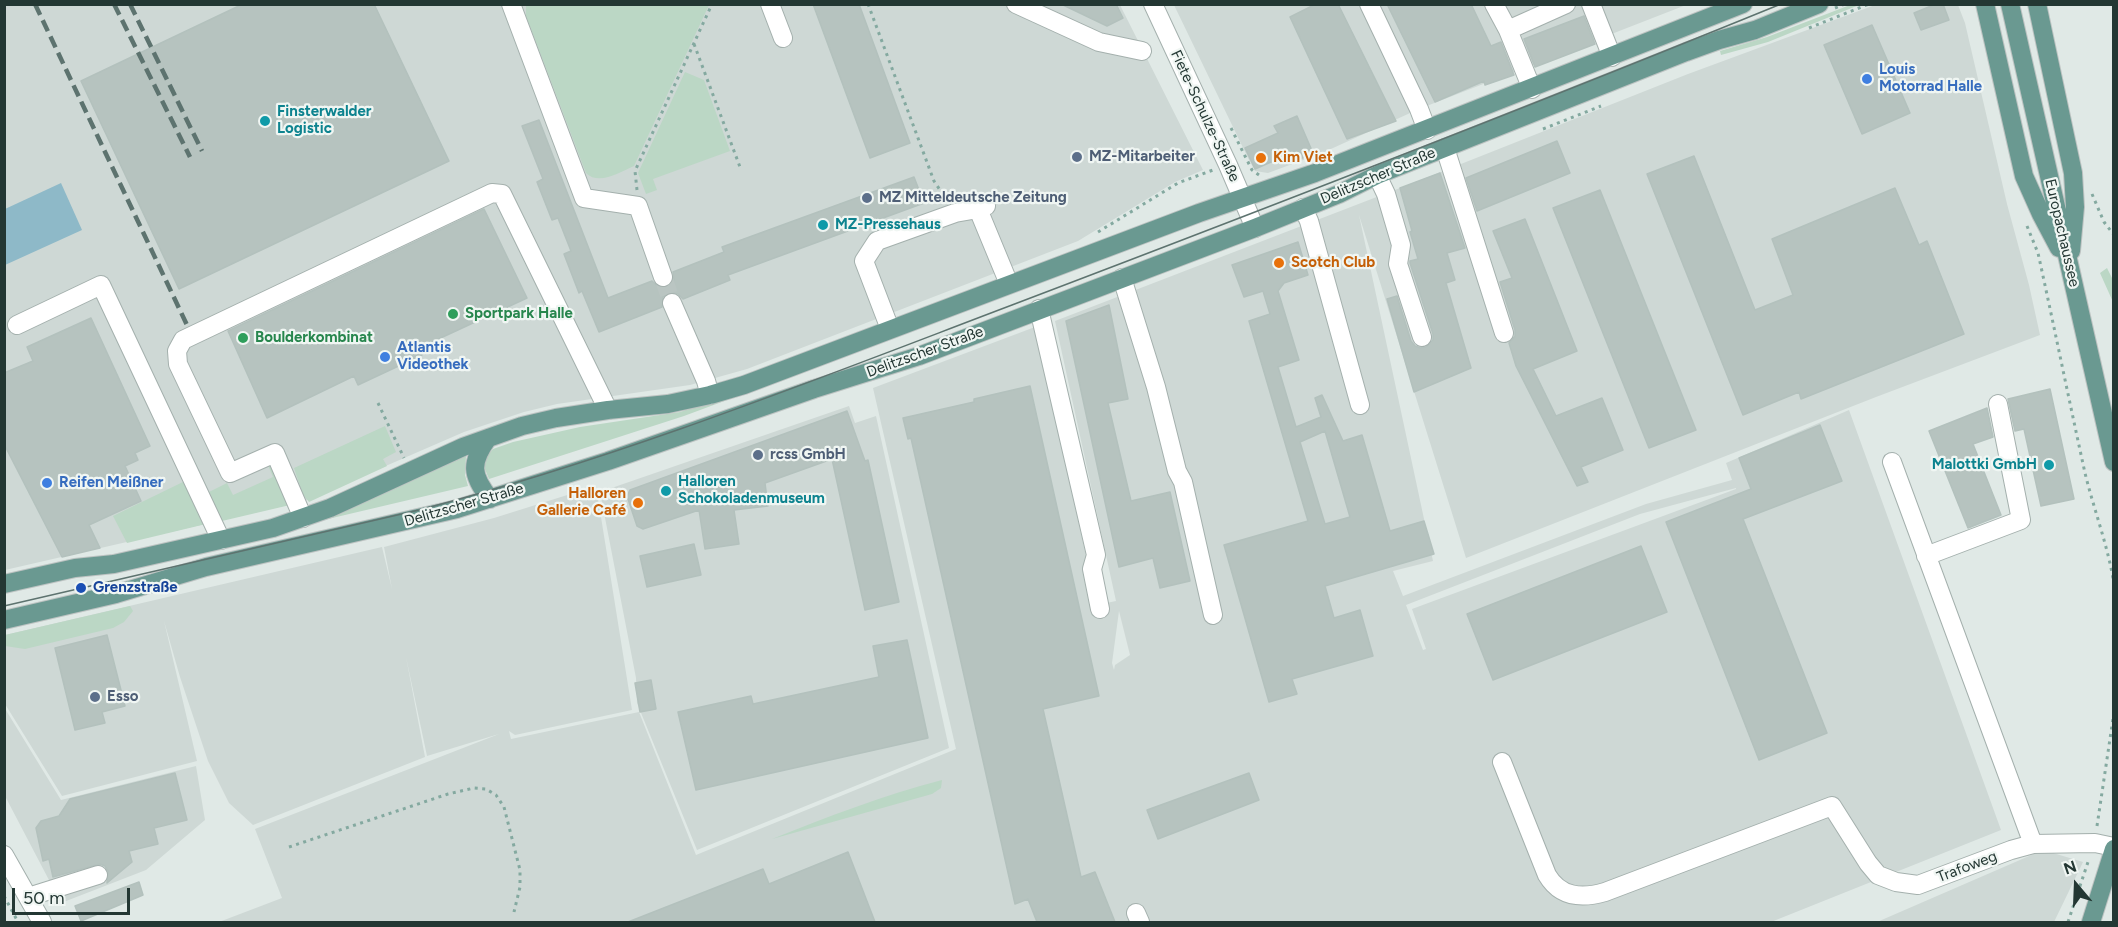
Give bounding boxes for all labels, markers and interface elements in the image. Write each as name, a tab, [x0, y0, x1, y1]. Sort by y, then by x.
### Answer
street label: Fiete-Schulze-Straße	[1167, 47, 1243, 185]
place label: Louis Motorrad Halle	[1879, 61, 1982, 96]
marker: Louis Motorrad Halle	[1860, 72, 1874, 86]
place label: Finsterwalder Logistic	[277, 103, 372, 138]
marker: Finsterwalder Logistic	[258, 114, 272, 128]
street label: Delitzscher Straße	[1318, 144, 1438, 208]
place label: MZ-Mitarbeiter	[1089, 148, 1195, 166]
place label: Kim Viet	[1273, 149, 1333, 167]
marker: MZ-Mitarbeiter	[1070, 150, 1084, 164]
marker: Kim Viet	[1254, 151, 1268, 165]
street label: Europachaussee	[2041, 177, 2083, 289]
place label: MZ Mitteldeutsche Zeitung	[879, 189, 1067, 207]
marker: MZ Mitteldeutsche Zeitung	[860, 191, 874, 205]
place label: MZ-Pressehaus	[835, 216, 941, 234]
marker: MZ-Pressehaus	[816, 218, 830, 232]
place label: Scotch Club	[1291, 254, 1375, 272]
marker: Scotch Club	[1272, 256, 1286, 270]
place label: Sportpark Halle	[465, 305, 573, 323]
marker: Sportpark Halle	[446, 307, 460, 321]
street label: Delitzscher Straße	[864, 323, 986, 381]
place label: Boulderkombinat	[255, 329, 373, 347]
marker: Boulderkombinat	[236, 331, 250, 345]
place label: Atlantis Videothek	[397, 339, 469, 374]
marker: Atlantis Videothek	[378, 350, 392, 364]
place label: rcss GmbH	[770, 446, 846, 464]
marker: rcss GmbH	[751, 448, 765, 462]
place label: Malottki GmbH	[1932, 456, 2037, 474]
marker: Malottki GmbH	[2042, 458, 2056, 472]
place label: Halloren Schokoladenmuseum	[678, 473, 825, 508]
place label: Reifen Meißner	[59, 474, 163, 492]
marker: Reifen Meißner	[40, 476, 54, 490]
street label: Delitzscher Straße	[402, 479, 526, 531]
marker: Halloren Schokoladenmuseum	[659, 484, 673, 498]
place label: Halloren Gallerie Café	[537, 485, 626, 520]
marker: Halloren Gallerie Café	[631, 496, 645, 510]
place label: Grenzstraße	[93, 579, 178, 597]
marker: Grenzstraße	[74, 581, 88, 595]
place label: Esso	[107, 688, 139, 706]
marker: Esso	[88, 690, 102, 704]
street label: Trafoweg	[1934, 847, 2000, 887]
north arrow	[2046, 855, 2106, 915]
text: N	[2061, 857, 2079, 879]
scale bar	[15, 876, 134, 914]
text: 50 m	[23, 887, 65, 909]

